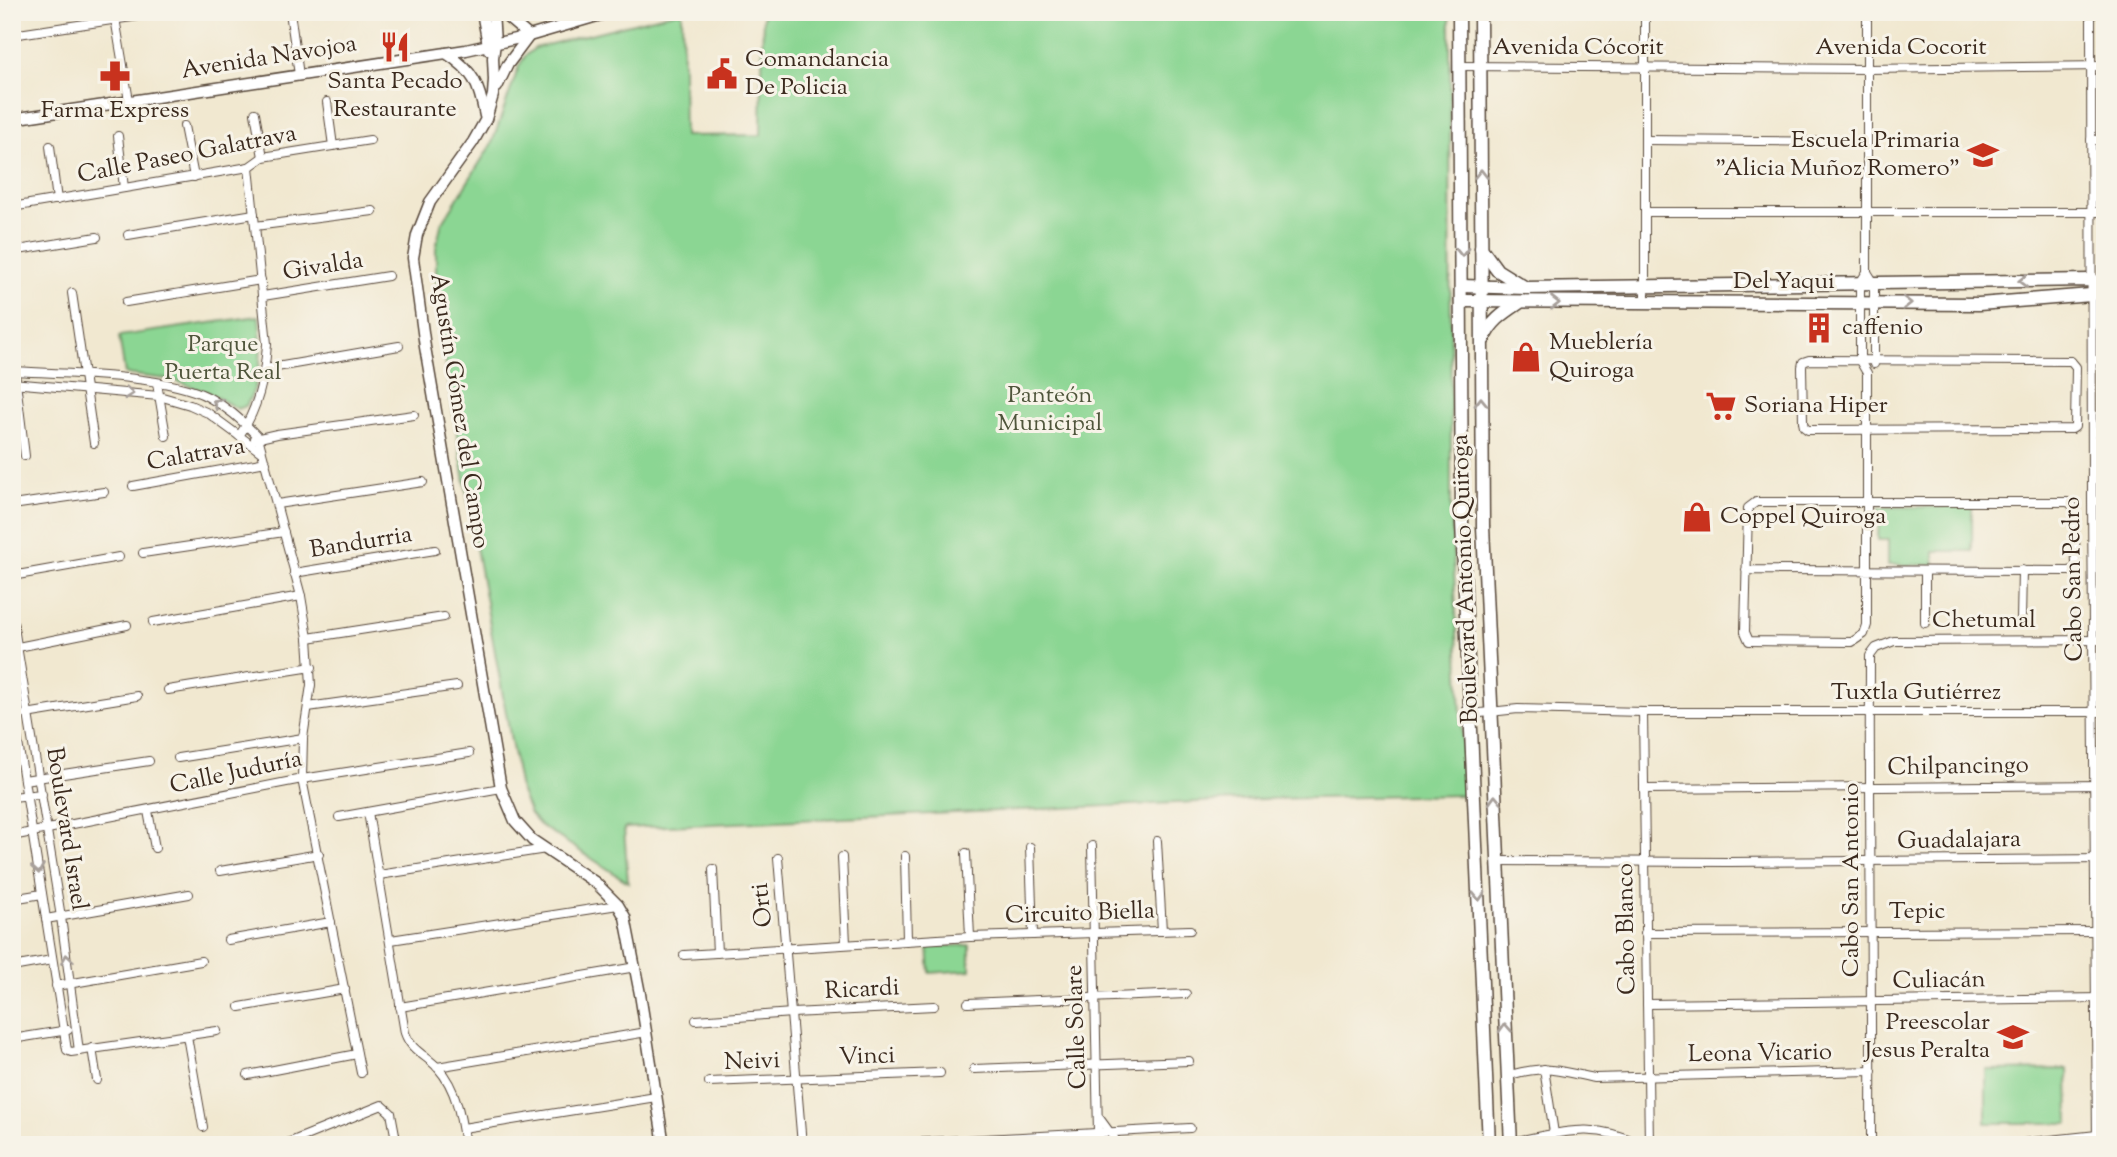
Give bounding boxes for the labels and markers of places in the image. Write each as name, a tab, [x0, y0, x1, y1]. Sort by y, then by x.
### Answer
restaurant icon: Santa Pecado Restaurante	[378, 30, 412, 64]
place label: Comandancia De Policia	[745, 43, 889, 105]
public building icon: Comandancia De Policia	[705, 57, 739, 91]
pharmacy icon: Farma Express	[98, 59, 132, 93]
place label: Santa Pecado Restaurante	[327, 65, 463, 127]
place label: Farma Express	[41, 94, 189, 128]
place label: Escuela Primaria "Alicia Muñoz Romero"	[1715, 124, 1960, 186]
school or university icon: Escuela Primaria "Alicia Muñoz Romero"	[1966, 138, 2000, 172]
building icon: caffenio	[1802, 311, 1836, 345]
place label: caffenio	[1842, 311, 1923, 345]
place label: Mueblería Quiroga	[1549, 326, 1653, 388]
shop icon: Mueblería Quiroga	[1509, 340, 1543, 374]
supermarket icon: Soriana Hiper	[1704, 389, 1738, 423]
place label: Soriana Hiper	[1744, 389, 1888, 423]
shop icon: Coppel Quiroga	[1680, 500, 1714, 534]
place label: Coppel Quiroga	[1720, 500, 1886, 534]
place label: Preescolar Jesus Peralta	[1863, 1006, 1990, 1068]
school or university icon: Preescolar Jesus Peralta	[1996, 1020, 2030, 1054]

